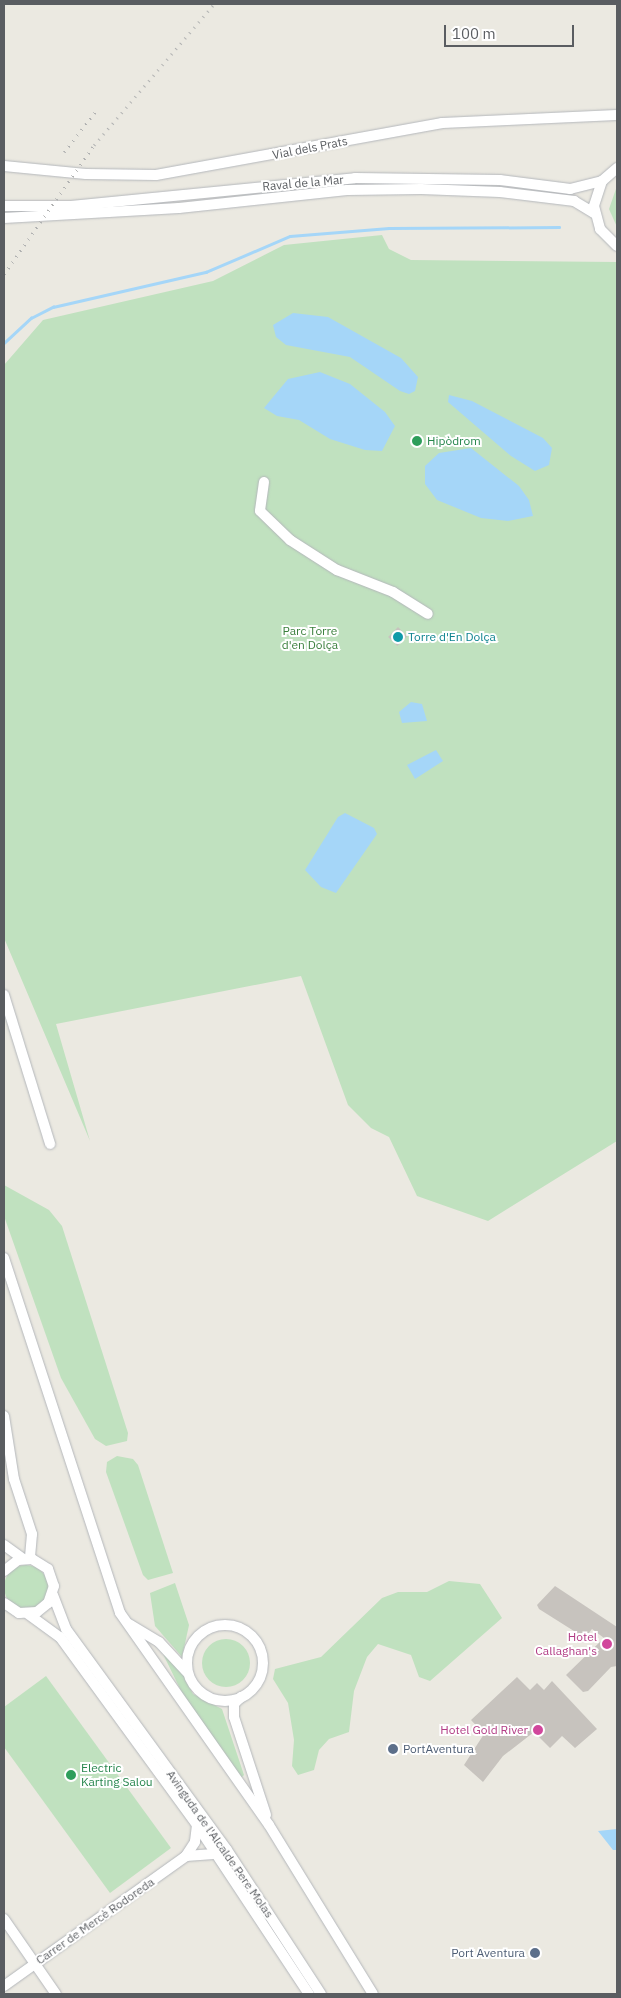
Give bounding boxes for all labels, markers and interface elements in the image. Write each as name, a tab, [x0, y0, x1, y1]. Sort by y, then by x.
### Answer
scale bar	[446, 15, 576, 47]
text: 100 m	[452, 24, 496, 43]
street label: Vial dels Prats	[271, 134, 349, 162]
street label: Raval de la Mar	[262, 172, 344, 194]
place label: Hipòdrom	[427, 434, 481, 448]
marker: Hipòdrom	[411, 435, 423, 447]
park label: Parc Torre d'en Dolça	[282, 624, 338, 652]
place label: Torre d'En Dolça	[408, 630, 496, 644]
marker: Torre d'En Dolça	[392, 631, 404, 643]
place label: Hotel Callaghan's	[535, 1630, 597, 1658]
marker: Hotel Callaghan's	[601, 1638, 613, 1650]
place label: Hotel Gold River	[440, 1723, 528, 1737]
marker: Hotel Gold River	[532, 1724, 544, 1736]
place label: PortAventura	[403, 1742, 474, 1756]
marker: PortAventura	[387, 1743, 399, 1755]
place label: Electric Karting Salou	[81, 1761, 153, 1789]
street label: Avinguda de l'Alcalde Pere Molas	[163, 1767, 277, 1921]
marker: Electric Karting Salou	[65, 1769, 77, 1781]
street label: Carrer de Mercè Rodoreda	[33, 1875, 157, 1967]
place label: Port Aventura	[451, 1946, 525, 1960]
marker: Port Aventura	[529, 1947, 541, 1959]

